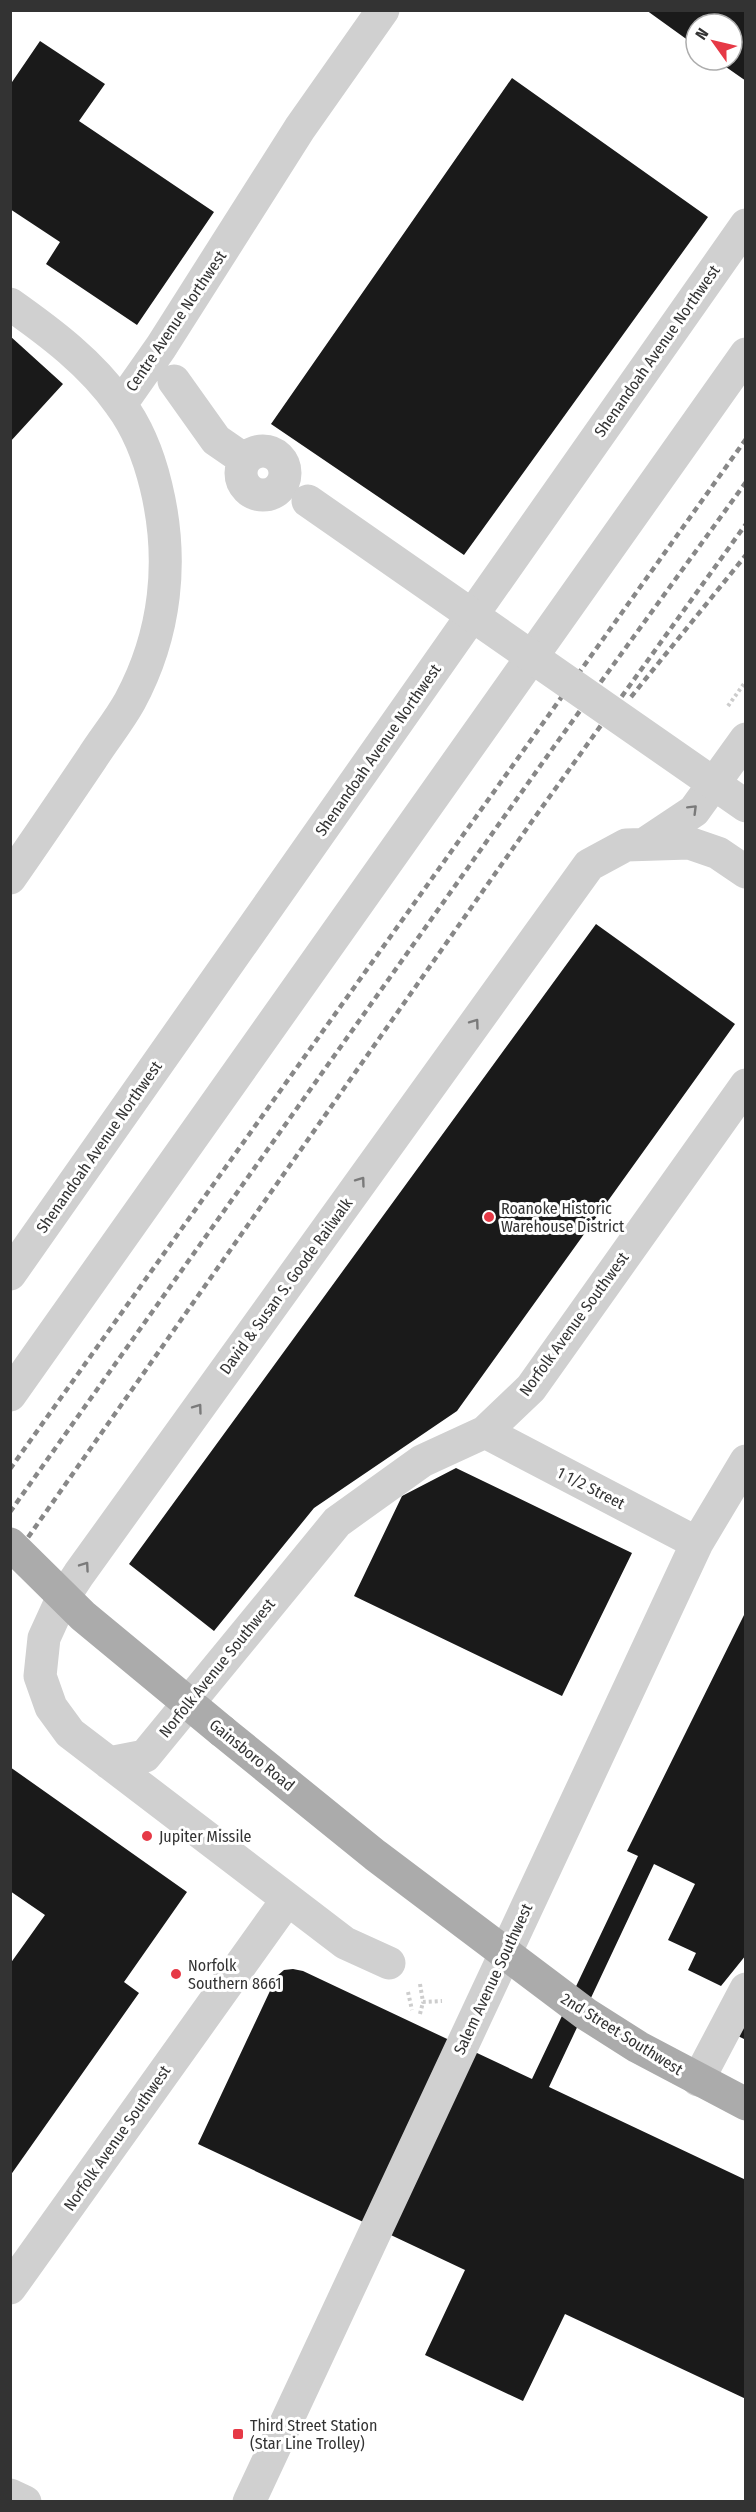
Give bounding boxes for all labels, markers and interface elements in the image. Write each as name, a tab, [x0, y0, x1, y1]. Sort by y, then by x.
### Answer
north arrow	[684, 12, 744, 72]
text: N	[691, 25, 713, 43]
street label: Centre Avenue Northwest	[122, 246, 231, 395]
street label: Shenandoah Avenue Northwest	[590, 261, 724, 441]
street label: Shenandoah Avenue Northwest	[311, 660, 445, 840]
one-way arrow	[686, 805, 697, 816]
one-way arrow	[468, 1018, 479, 1029]
street label: Shenandoah Avenue Northwest	[32, 1057, 166, 1237]
one-way arrow	[354, 1177, 365, 1188]
street label: David & Susan S. Goode Railwalk	[216, 1194, 357, 1378]
place label: Roanoke Historic Warehouse District	[501, 1199, 625, 1236]
marker: Roanoke Historic Warehouse District	[482, 1210, 496, 1224]
street label: Norfolk Avenue Southwest	[515, 1248, 633, 1400]
one-way arrow	[191, 1403, 202, 1414]
street label: 1 1/2 Street	[554, 1463, 629, 1513]
one-way arrow	[78, 1562, 89, 1573]
street label: Norfolk Avenue Southwest	[155, 1594, 279, 1741]
street label: Gainsboro Road	[206, 1715, 298, 1795]
place label: Jupiter Missile	[159, 1827, 252, 1846]
marker: Jupiter Missile	[140, 1829, 154, 1843]
street label: Salem Avenue Southwest	[450, 1900, 537, 2058]
place label: Norfolk Southern 8661	[188, 1956, 281, 1993]
marker: Norfolk Southern 8661	[169, 1967, 183, 1981]
street label: 2nd Street Southwest	[558, 1989, 687, 2079]
street label: Norfolk Avenue Southwest	[60, 2061, 175, 2214]
place label: Third Street Station (Star Line Trolley)	[250, 2416, 377, 2453]
marker: Third Street Station (Star Line Trolley)	[231, 2427, 245, 2441]

